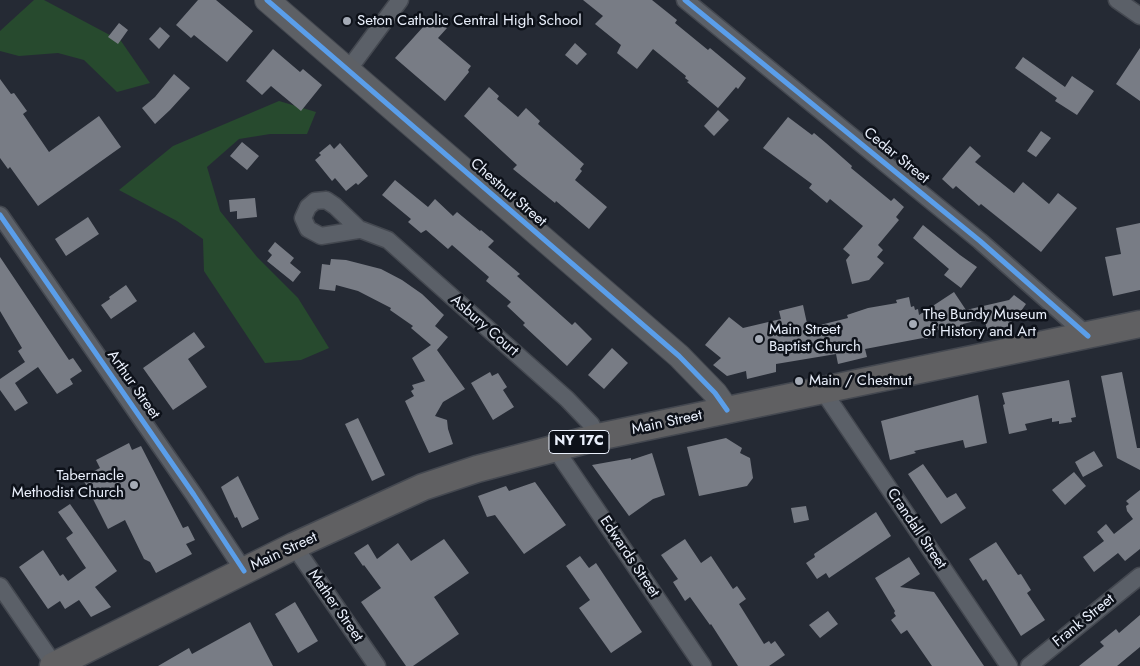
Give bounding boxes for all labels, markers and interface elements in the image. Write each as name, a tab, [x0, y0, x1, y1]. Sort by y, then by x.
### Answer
place label: Seton Catholic Central High School	[357, 12, 582, 30]
marker: Seton Catholic Central High School	[341, 15, 353, 27]
street label: Cedar Street	[860, 124, 932, 188]
street label: Chestnut Street	[466, 155, 550, 231]
street label: Asbury Court	[446, 292, 522, 360]
place label: The Bundy Museum of History and Art	[923, 306, 1047, 341]
marker: The Bundy Museum of History and Art	[907, 318, 919, 330]
place label: Main Street Baptist Church	[769, 321, 861, 356]
marker: Main Street Baptist Church	[753, 333, 765, 345]
street label: Arthur Street	[103, 347, 163, 423]
place label: Main / Chestnut	[809, 372, 912, 390]
marker: Main / Chestnut	[793, 375, 805, 387]
street label: Main Street	[630, 407, 704, 439]
road number: NY 17C	[549, 431, 609, 454]
place label: Tabernacle Methodist Church	[12, 467, 124, 502]
marker: Tabernacle Methodist Church	[128, 479, 140, 491]
street label: Crandall Street	[882, 485, 950, 573]
street label: Edwards Street	[595, 513, 663, 601]
street label: Main Street	[248, 529, 320, 575]
street label: Mather Street	[304, 566, 366, 646]
street label: Frank Street	[1049, 591, 1119, 651]

